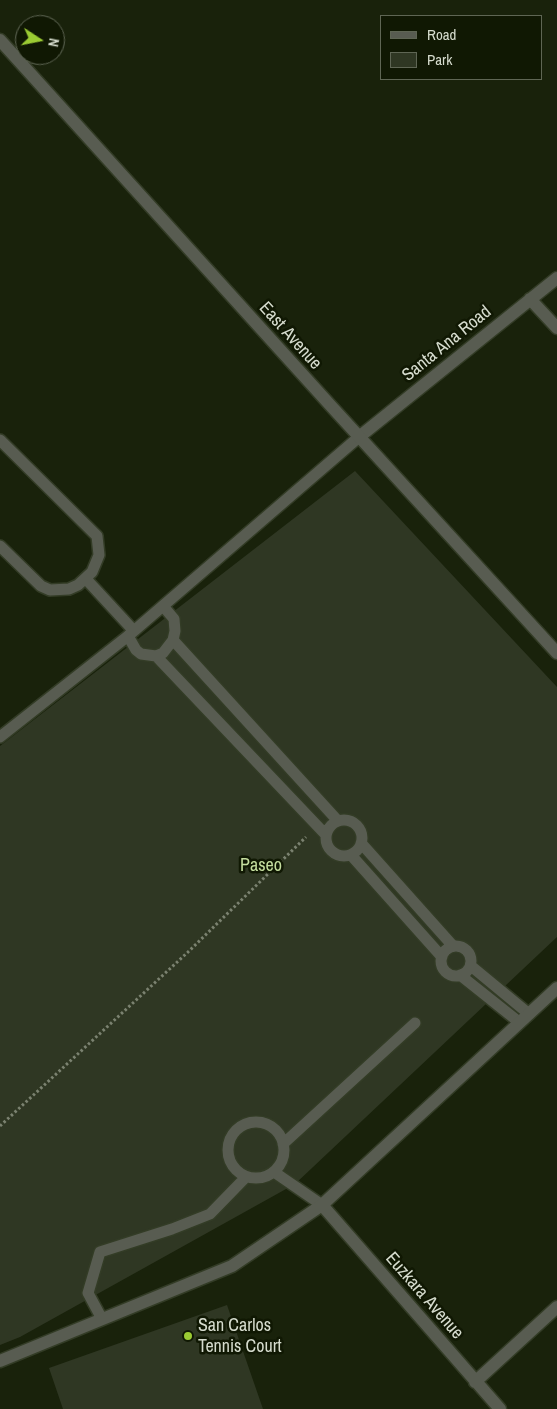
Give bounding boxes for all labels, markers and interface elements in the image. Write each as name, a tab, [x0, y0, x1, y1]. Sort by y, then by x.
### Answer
north arrow	[15, 15, 65, 65]
legend	[380, 15, 542, 80]
text: Road	[427, 24, 456, 45]
text: N	[44, 37, 63, 48]
text: Park	[427, 49, 452, 70]
street label: East Avenue	[254, 298, 326, 374]
street label: Santa Ana Road	[398, 302, 496, 386]
park label: Paseo	[240, 855, 282, 877]
street label: Euzkara Avenue	[380, 1248, 468, 1344]
place label: San Carlos Tennis Court	[198, 1315, 282, 1358]
marker: San Carlos Tennis Court	[182, 1330, 194, 1342]

